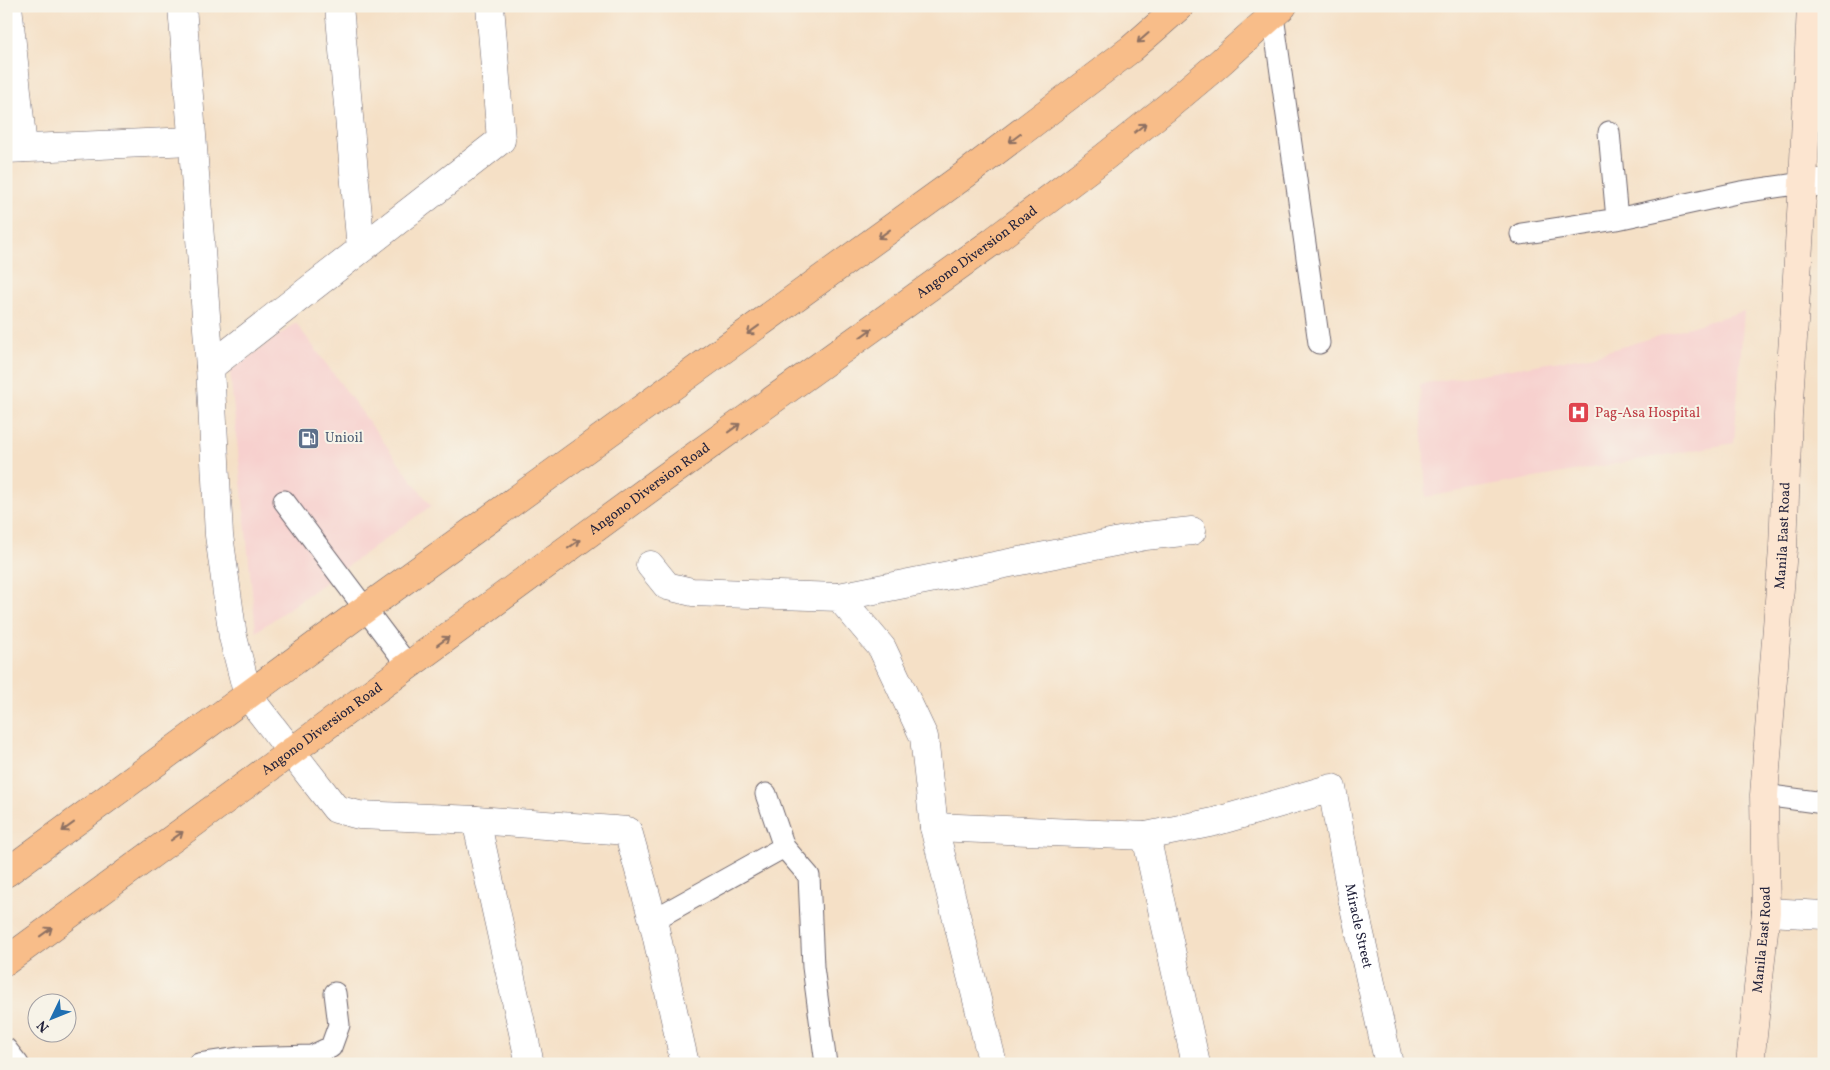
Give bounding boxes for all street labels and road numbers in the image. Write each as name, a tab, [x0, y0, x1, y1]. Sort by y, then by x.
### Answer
street label: Angono Diversion Road	[912, 201, 1042, 303]
street label: Angono Diversion Road	[585, 438, 714, 540]
street label: Manila East Road	[1770, 482, 1795, 590]
street label: Angono Diversion Road	[257, 678, 387, 780]
street label: Miracle Street	[1340, 882, 1377, 970]
street label: Manila East Road	[1748, 886, 1776, 994]

